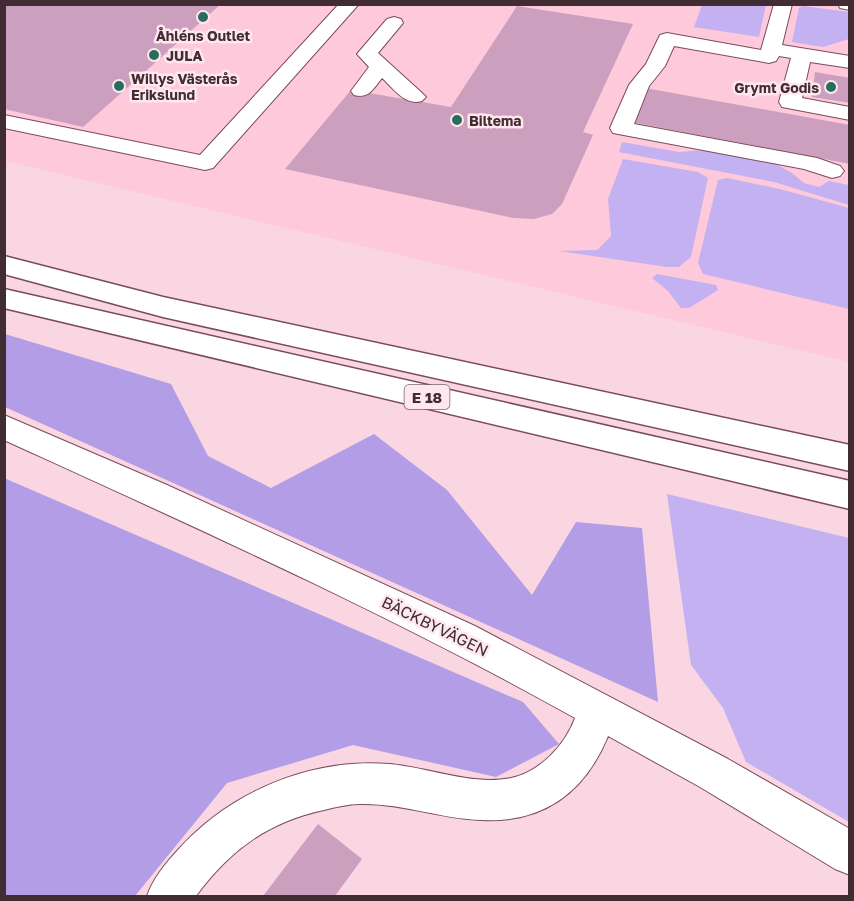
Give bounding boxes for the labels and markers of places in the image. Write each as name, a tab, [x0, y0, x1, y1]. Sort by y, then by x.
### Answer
marker: Åhléns Outlet	[196, 10, 210, 24]
place label: Åhléns Outlet	[156, 26, 251, 44]
place label: JULA	[166, 47, 202, 64]
marker: JULA	[147, 48, 161, 62]
place label: Willys Västerås Erikslund	[131, 70, 238, 103]
marker: Willys Västerås Erikslund	[112, 79, 126, 93]
place label: Grymt Godis	[734, 79, 819, 96]
marker: Grymt Godis	[824, 80, 838, 94]
place label: Biltema	[469, 112, 521, 129]
marker: Biltema	[450, 113, 464, 127]

